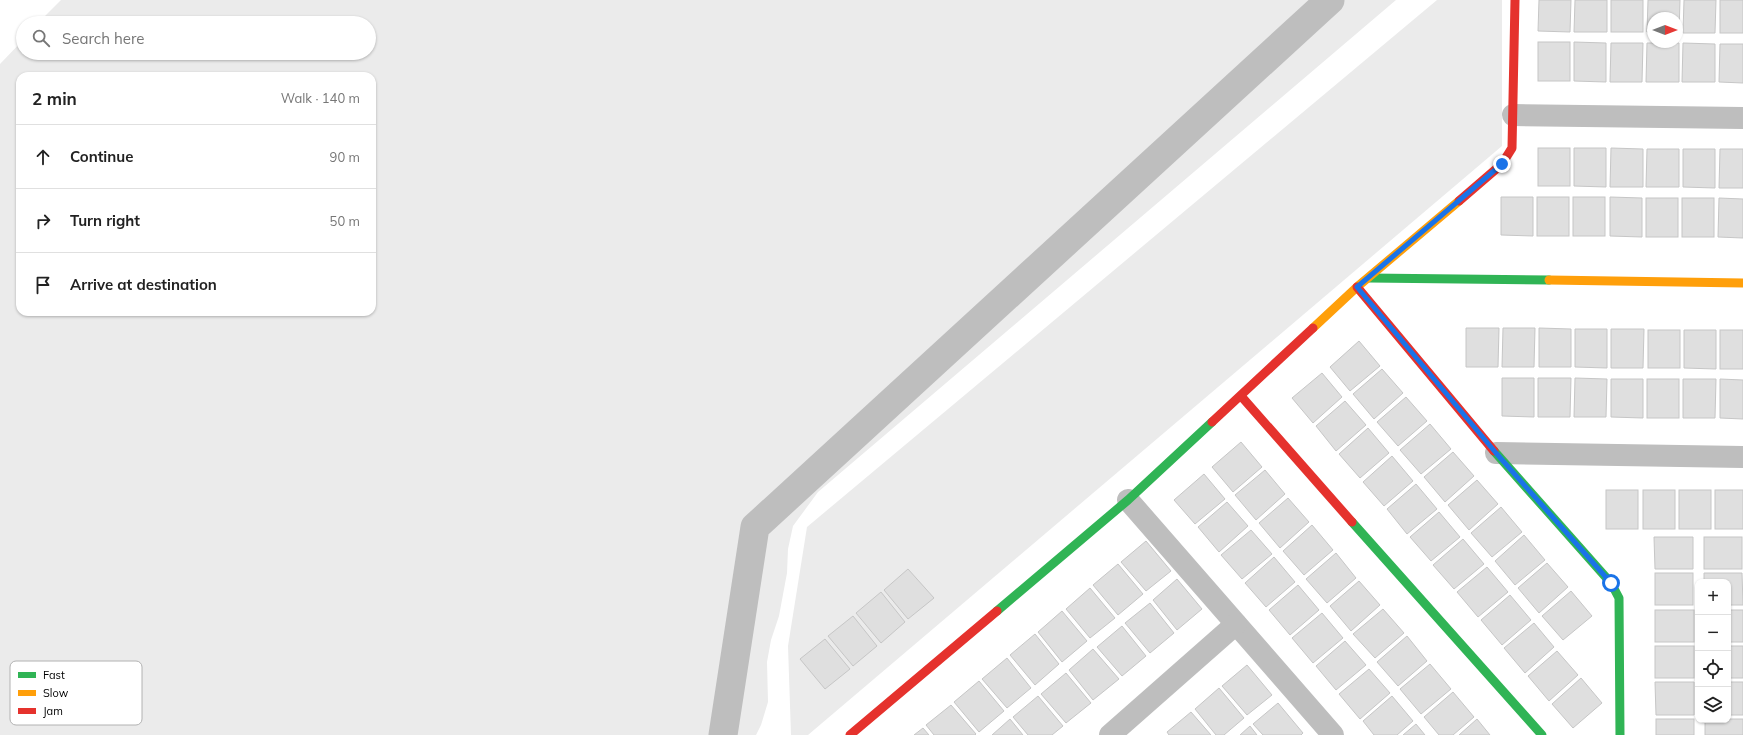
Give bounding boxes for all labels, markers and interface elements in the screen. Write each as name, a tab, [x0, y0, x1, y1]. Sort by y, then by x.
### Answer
north arrow	[1647, 12, 1683, 48]
search box	[16, 16, 376, 60]
icon: search	[30, 27, 52, 49]
text: Search here	[62, 29, 144, 48]
text: 2 min	[32, 88, 77, 109]
text: Walk · 140 m	[281, 90, 360, 106]
icon: ahead	[32, 146, 54, 168]
text: Continue	[70, 147, 133, 166]
text: 90 m	[330, 149, 360, 165]
route end	[1493, 155, 1511, 173]
icon: right	[32, 210, 54, 232]
text: Turn right	[70, 211, 140, 230]
text: 50 m	[330, 213, 360, 229]
icon: arrive	[32, 274, 54, 296]
text: Arrive at destination	[70, 275, 217, 294]
route start	[1602, 574, 1620, 592]
map controls	[1695, 579, 1731, 723]
button: +	[1695, 579, 1731, 615]
button: −	[1695, 615, 1731, 651]
button: locate	[1695, 651, 1731, 687]
legend	[10, 661, 142, 725]
text: Fast	[43, 668, 65, 682]
text: Slow	[43, 686, 69, 700]
button: layers	[1695, 687, 1731, 723]
text: Jam	[43, 704, 63, 718]

